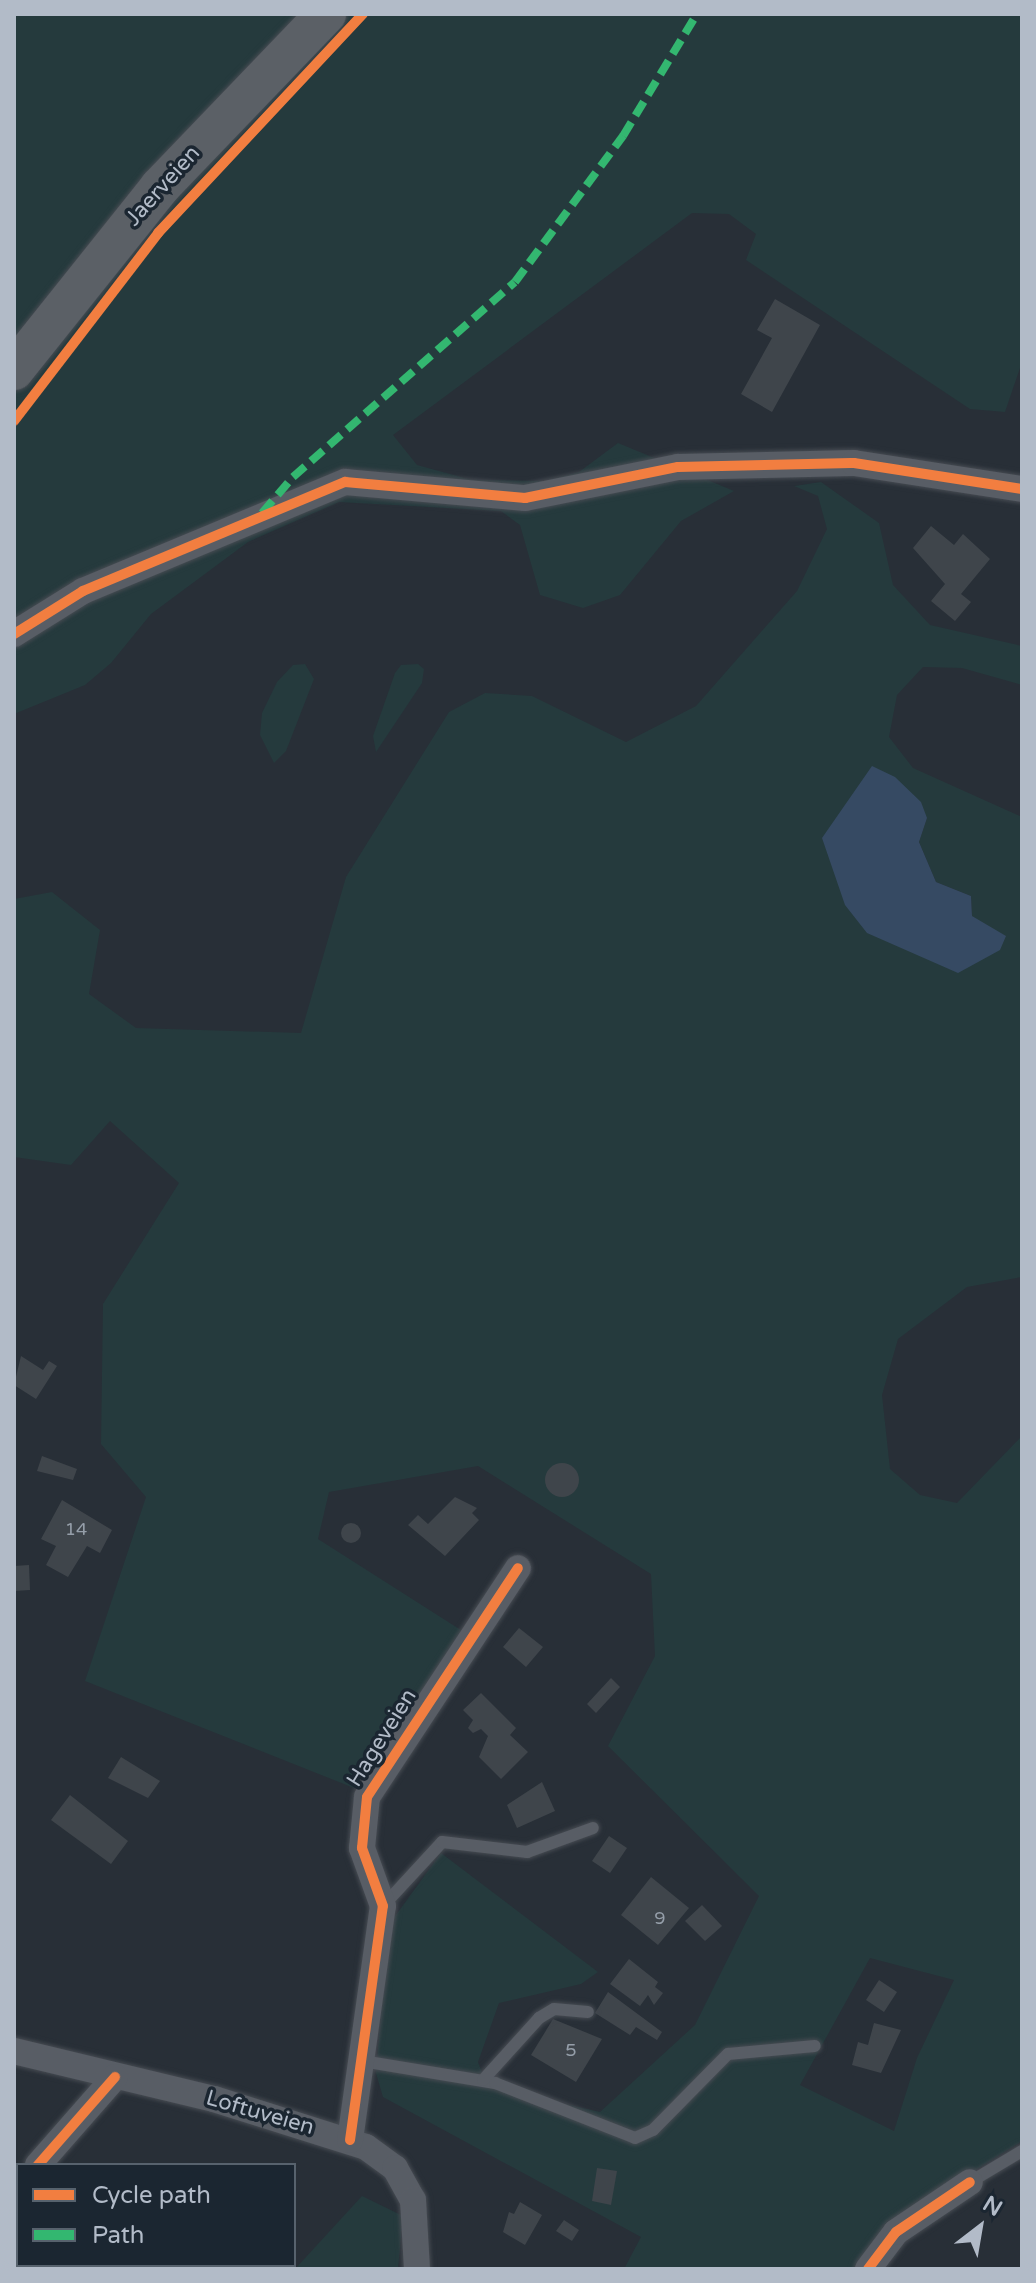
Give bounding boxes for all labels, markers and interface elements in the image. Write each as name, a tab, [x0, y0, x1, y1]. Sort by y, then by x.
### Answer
street label: Jaerveien	[120, 140, 206, 232]
house number: 14	[65, 1518, 87, 1540]
street label: Hageveien	[342, 1684, 422, 1792]
house number: 9	[654, 1907, 666, 1929]
house number: 5	[565, 2039, 577, 2061]
street label: Loftuveien	[203, 2085, 317, 2141]
legend	[16, 2163, 296, 2267]
text: Cycle path	[92, 2181, 211, 2210]
north arrow	[940, 2187, 1020, 2267]
text: N	[978, 2191, 1007, 2222]
text: Path	[92, 2221, 145, 2250]

